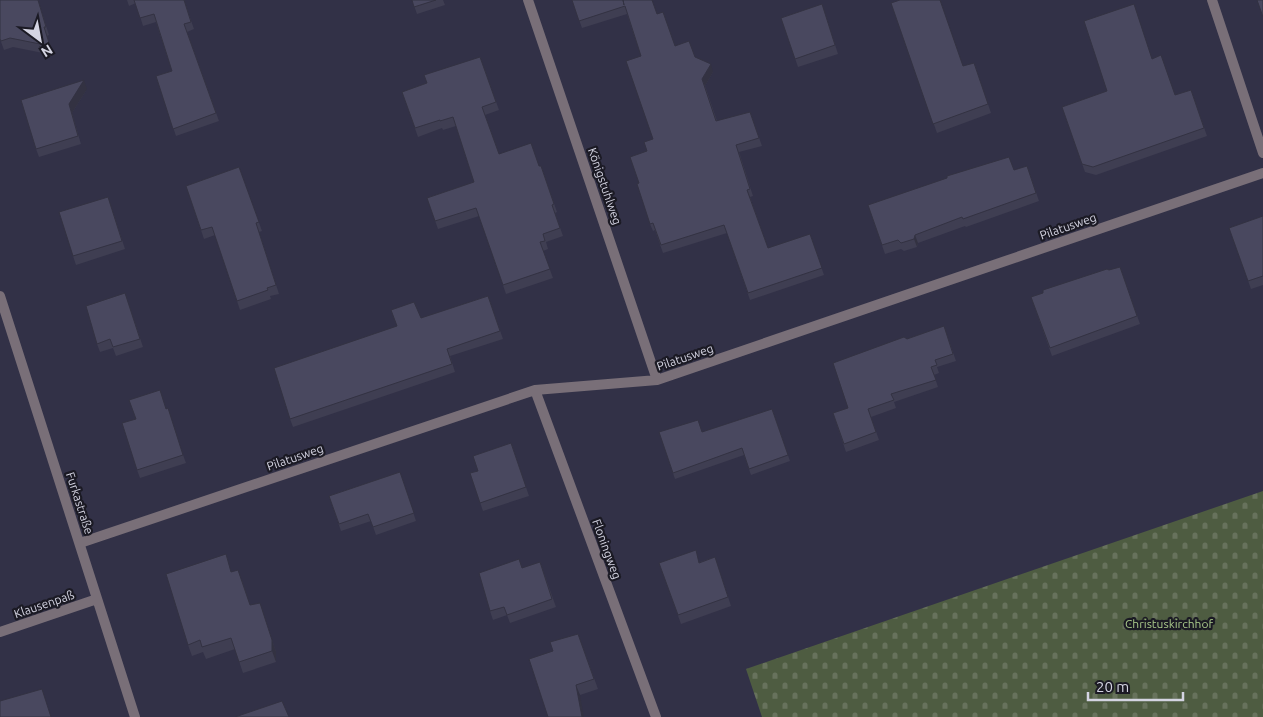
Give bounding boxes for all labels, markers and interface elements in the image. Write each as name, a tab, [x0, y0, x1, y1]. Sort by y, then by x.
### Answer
north arrow	[15, 15, 65, 65]
text: N	[38, 41, 56, 61]
street label: Königstuhlweg	[586, 146, 624, 226]
street label: Pilatusweg	[1038, 210, 1098, 242]
street label: Pilatusweg	[655, 341, 715, 373]
street label: Pilatusweg	[265, 441, 325, 473]
street label: Furkastraße	[64, 470, 96, 536]
street label: Floningweg	[590, 517, 624, 581]
street label: Klausenpaß	[12, 588, 76, 620]
park label: Christuskirchhof	[1125, 617, 1213, 630]
scale bar	[1088, 670, 1183, 702]
text: 20 m	[1096, 678, 1129, 695]

